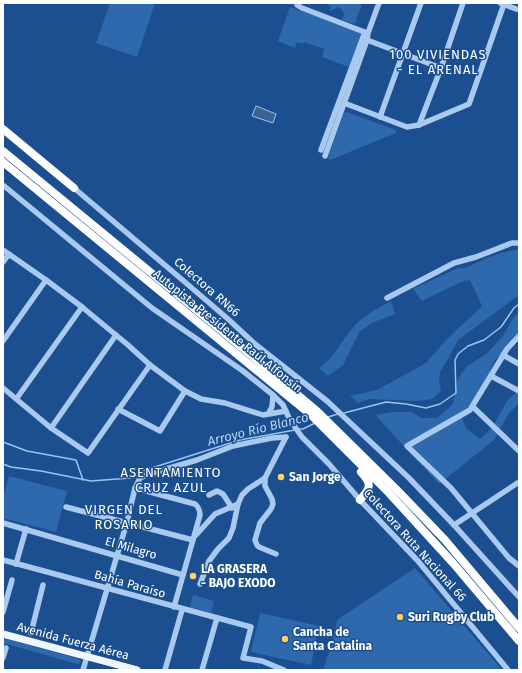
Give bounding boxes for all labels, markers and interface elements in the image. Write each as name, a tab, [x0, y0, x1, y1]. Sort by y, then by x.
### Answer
district label: 100 VIVIENDAS - EL ARENAL	[389, 47, 487, 77]
street label: Colectora RN66	[171, 255, 243, 319]
street label: Autopista Presidente Raúl Alfonsín	[151, 266, 305, 396]
water label: Arroyo Río Blanco	[205, 409, 310, 449]
district label: ASENTAMIENTO CRUZ AZUL	[121, 465, 221, 495]
place label: San Jorge	[289, 470, 341, 484]
marker: San Jorge	[276, 472, 286, 482]
street label: Colectora Ruta Nacional 66	[361, 486, 469, 604]
district label: VIRGEN DEL ROSARIO	[85, 502, 163, 532]
street label: El Milagro	[104, 534, 158, 562]
place label: LA GRASERA - BAJO EXODO	[201, 562, 276, 590]
street label: Bahía Paraíso	[93, 567, 167, 601]
marker: LA GRASERA - BAJO EXODO	[188, 571, 198, 581]
place label: Suri Rugby Club	[408, 610, 494, 624]
marker: Suri Rugby Club	[395, 612, 405, 622]
street label: Avenida Fuerza Aérea	[15, 619, 131, 663]
place label: Cancha de Santa Catalina	[293, 625, 372, 653]
marker: Cancha de Santa Catalina	[280, 634, 290, 644]

